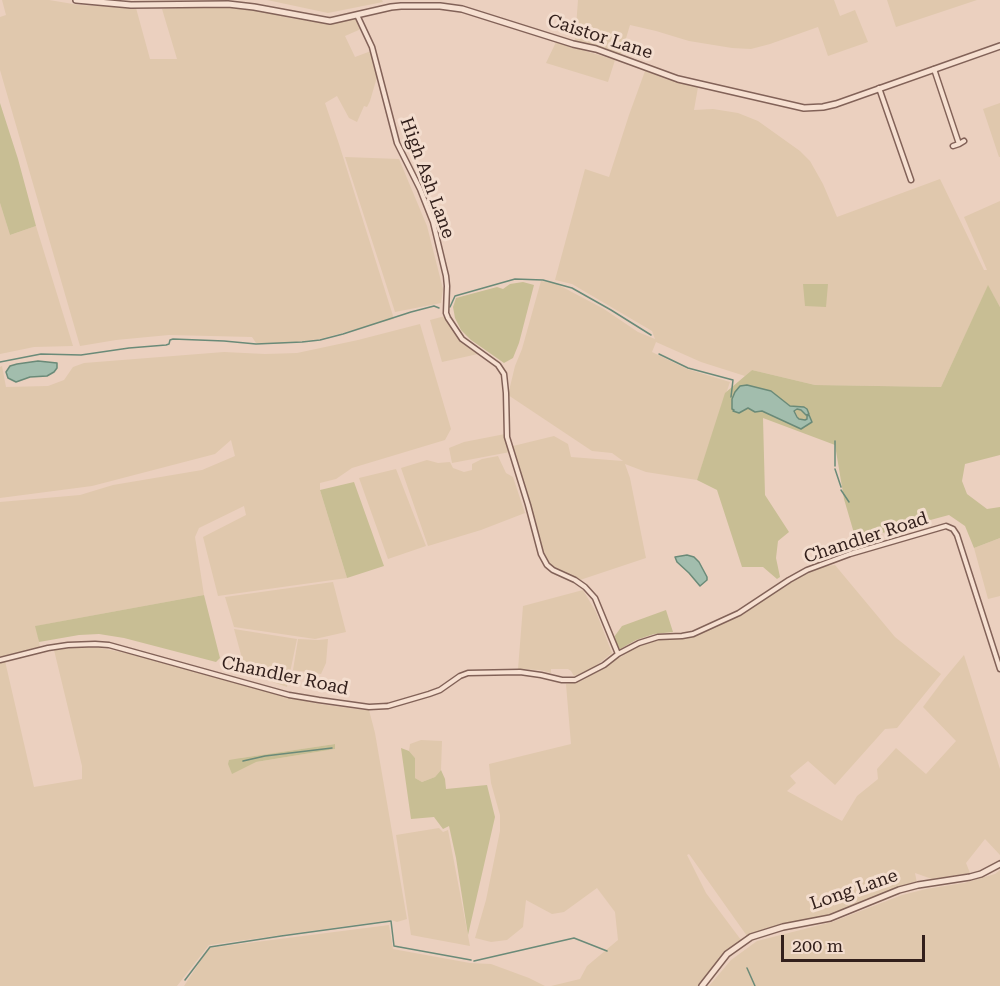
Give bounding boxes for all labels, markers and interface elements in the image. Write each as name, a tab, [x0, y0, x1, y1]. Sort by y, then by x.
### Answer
street label: Caistor Lane	[545, 10, 655, 64]
street label: High Ash Lane	[395, 115, 459, 241]
street label: Chandler Road	[801, 508, 931, 568]
street label: Chandler Road	[220, 652, 350, 700]
street label: Long Lane	[807, 865, 901, 915]
scale bar	[784, 923, 928, 961]
text: 200 m	[792, 935, 843, 956]

